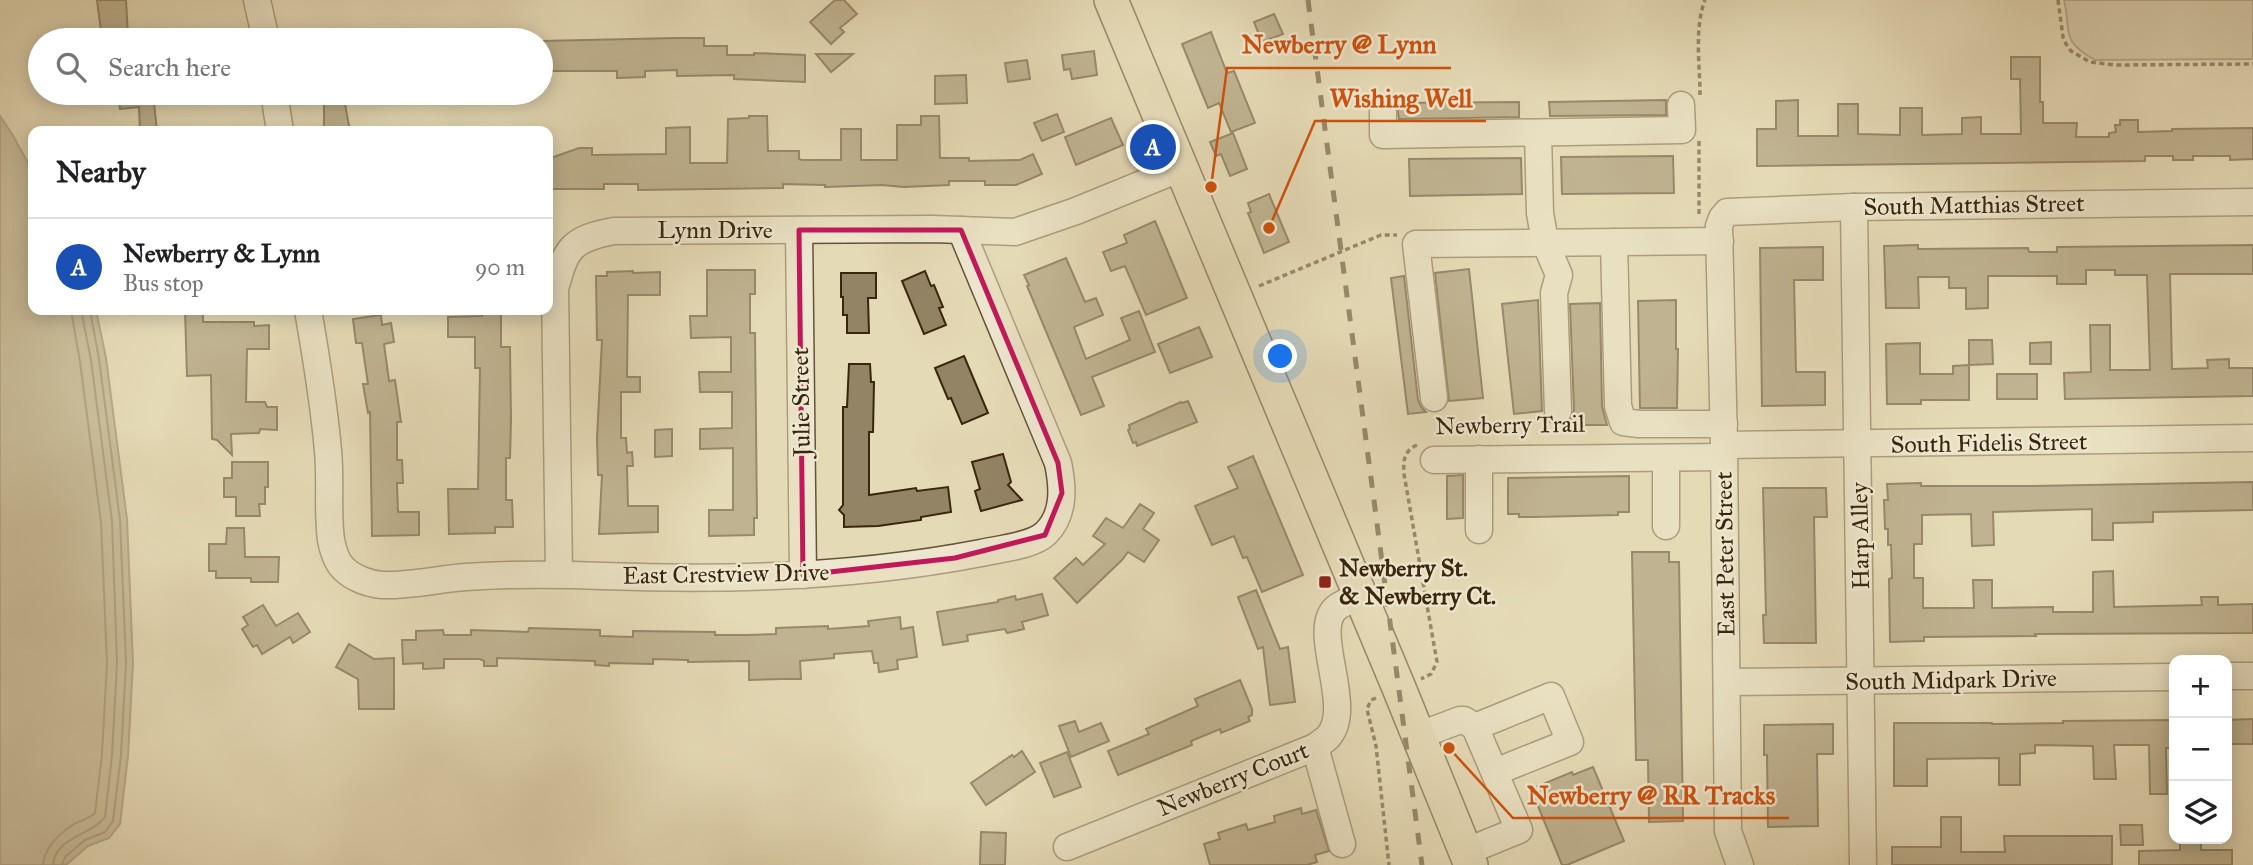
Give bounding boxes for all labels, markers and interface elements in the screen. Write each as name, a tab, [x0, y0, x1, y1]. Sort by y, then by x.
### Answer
callout: Newberry @ Lynn	[1227, 21, 1451, 68]
search box	[28, 28, 553, 105]
text: Newberry @ Lynn	[1241, 28, 1437, 60]
icon: search	[52, 48, 90, 86]
text: Search here	[108, 51, 231, 83]
callout: Wishing Well	[1315, 74, 1486, 121]
text: Wishing Well	[1329, 82, 1474, 115]
pin: A	[1130, 121, 1176, 173]
text: Nearby	[56, 154, 146, 190]
street label: South Matthias Street	[1863, 188, 2085, 222]
street label: Lynn Drive	[657, 215, 773, 245]
text: Newberry & Lynn	[123, 237, 320, 269]
text: A	[71, 253, 87, 281]
text: 90 m	[475, 253, 525, 281]
text: Bus stop	[123, 269, 204, 297]
your location	[1263, 339, 1297, 373]
street label: Julie Street	[785, 346, 817, 460]
street label: Newberry Trail	[1435, 409, 1586, 441]
street label: South Fidelis Street	[1890, 426, 2088, 460]
street label: East Peter Street	[1709, 471, 1741, 637]
street label: Harp Alley	[1844, 481, 1876, 590]
place label: Newberry St. & Newberry Ct.	[1339, 553, 1496, 611]
street label: East Crestview Drive	[622, 557, 830, 591]
marker: Newberry St. & Newberry Ct.	[1317, 574, 1333, 590]
map controls	[2169, 655, 2232, 844]
button: +	[2169, 655, 2232, 718]
street label: South Midpark Drive	[1845, 663, 2057, 697]
button: −	[2169, 718, 2232, 781]
street label: Newberry Court	[1153, 735, 1314, 823]
callout: Newberry @ RR Tracks	[1513, 771, 1789, 818]
text: Newberry @ RR Tracks	[1527, 779, 1776, 811]
button: layers	[2169, 781, 2232, 844]

